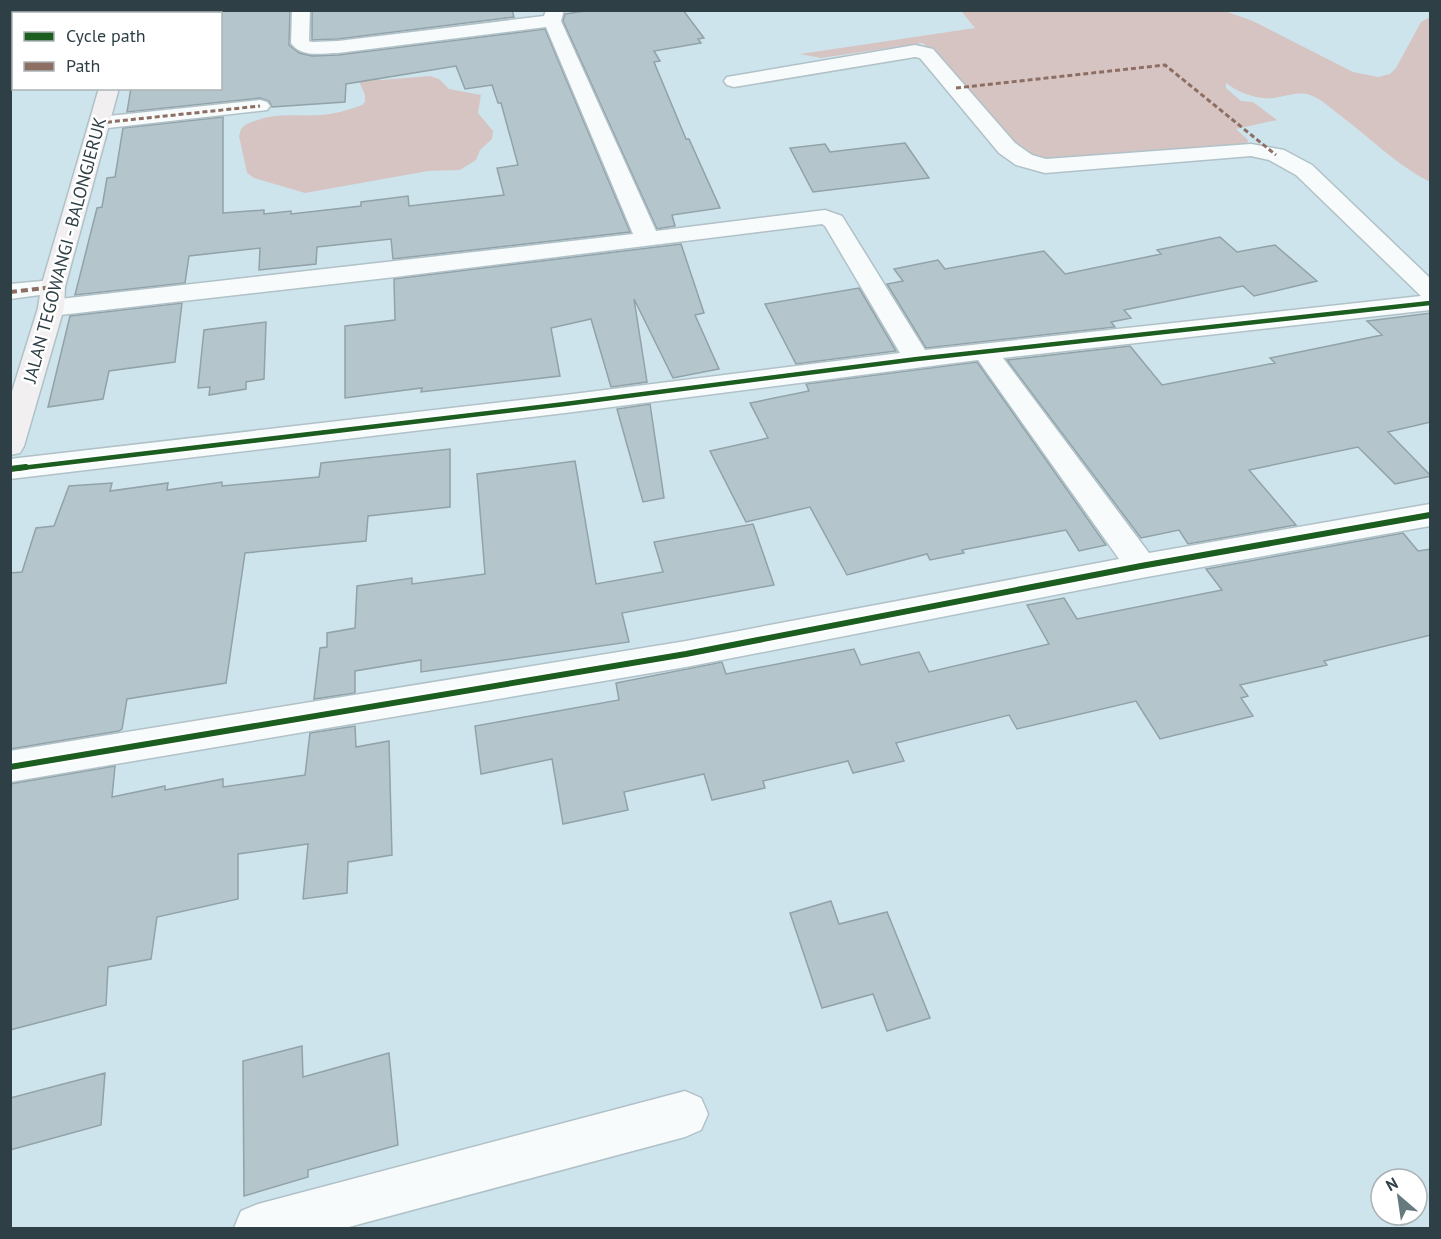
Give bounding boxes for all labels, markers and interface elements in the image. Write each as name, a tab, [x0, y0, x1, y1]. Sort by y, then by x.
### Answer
legend	[12, 12, 222, 90]
text: Cycle path	[66, 24, 146, 47]
text: Path	[66, 54, 100, 77]
street label: JALAN TEGOWANGI - BALONGJERUK	[18, 114, 111, 386]
north arrow	[1369, 1167, 1429, 1227]
text: N	[1382, 1173, 1401, 1195]

